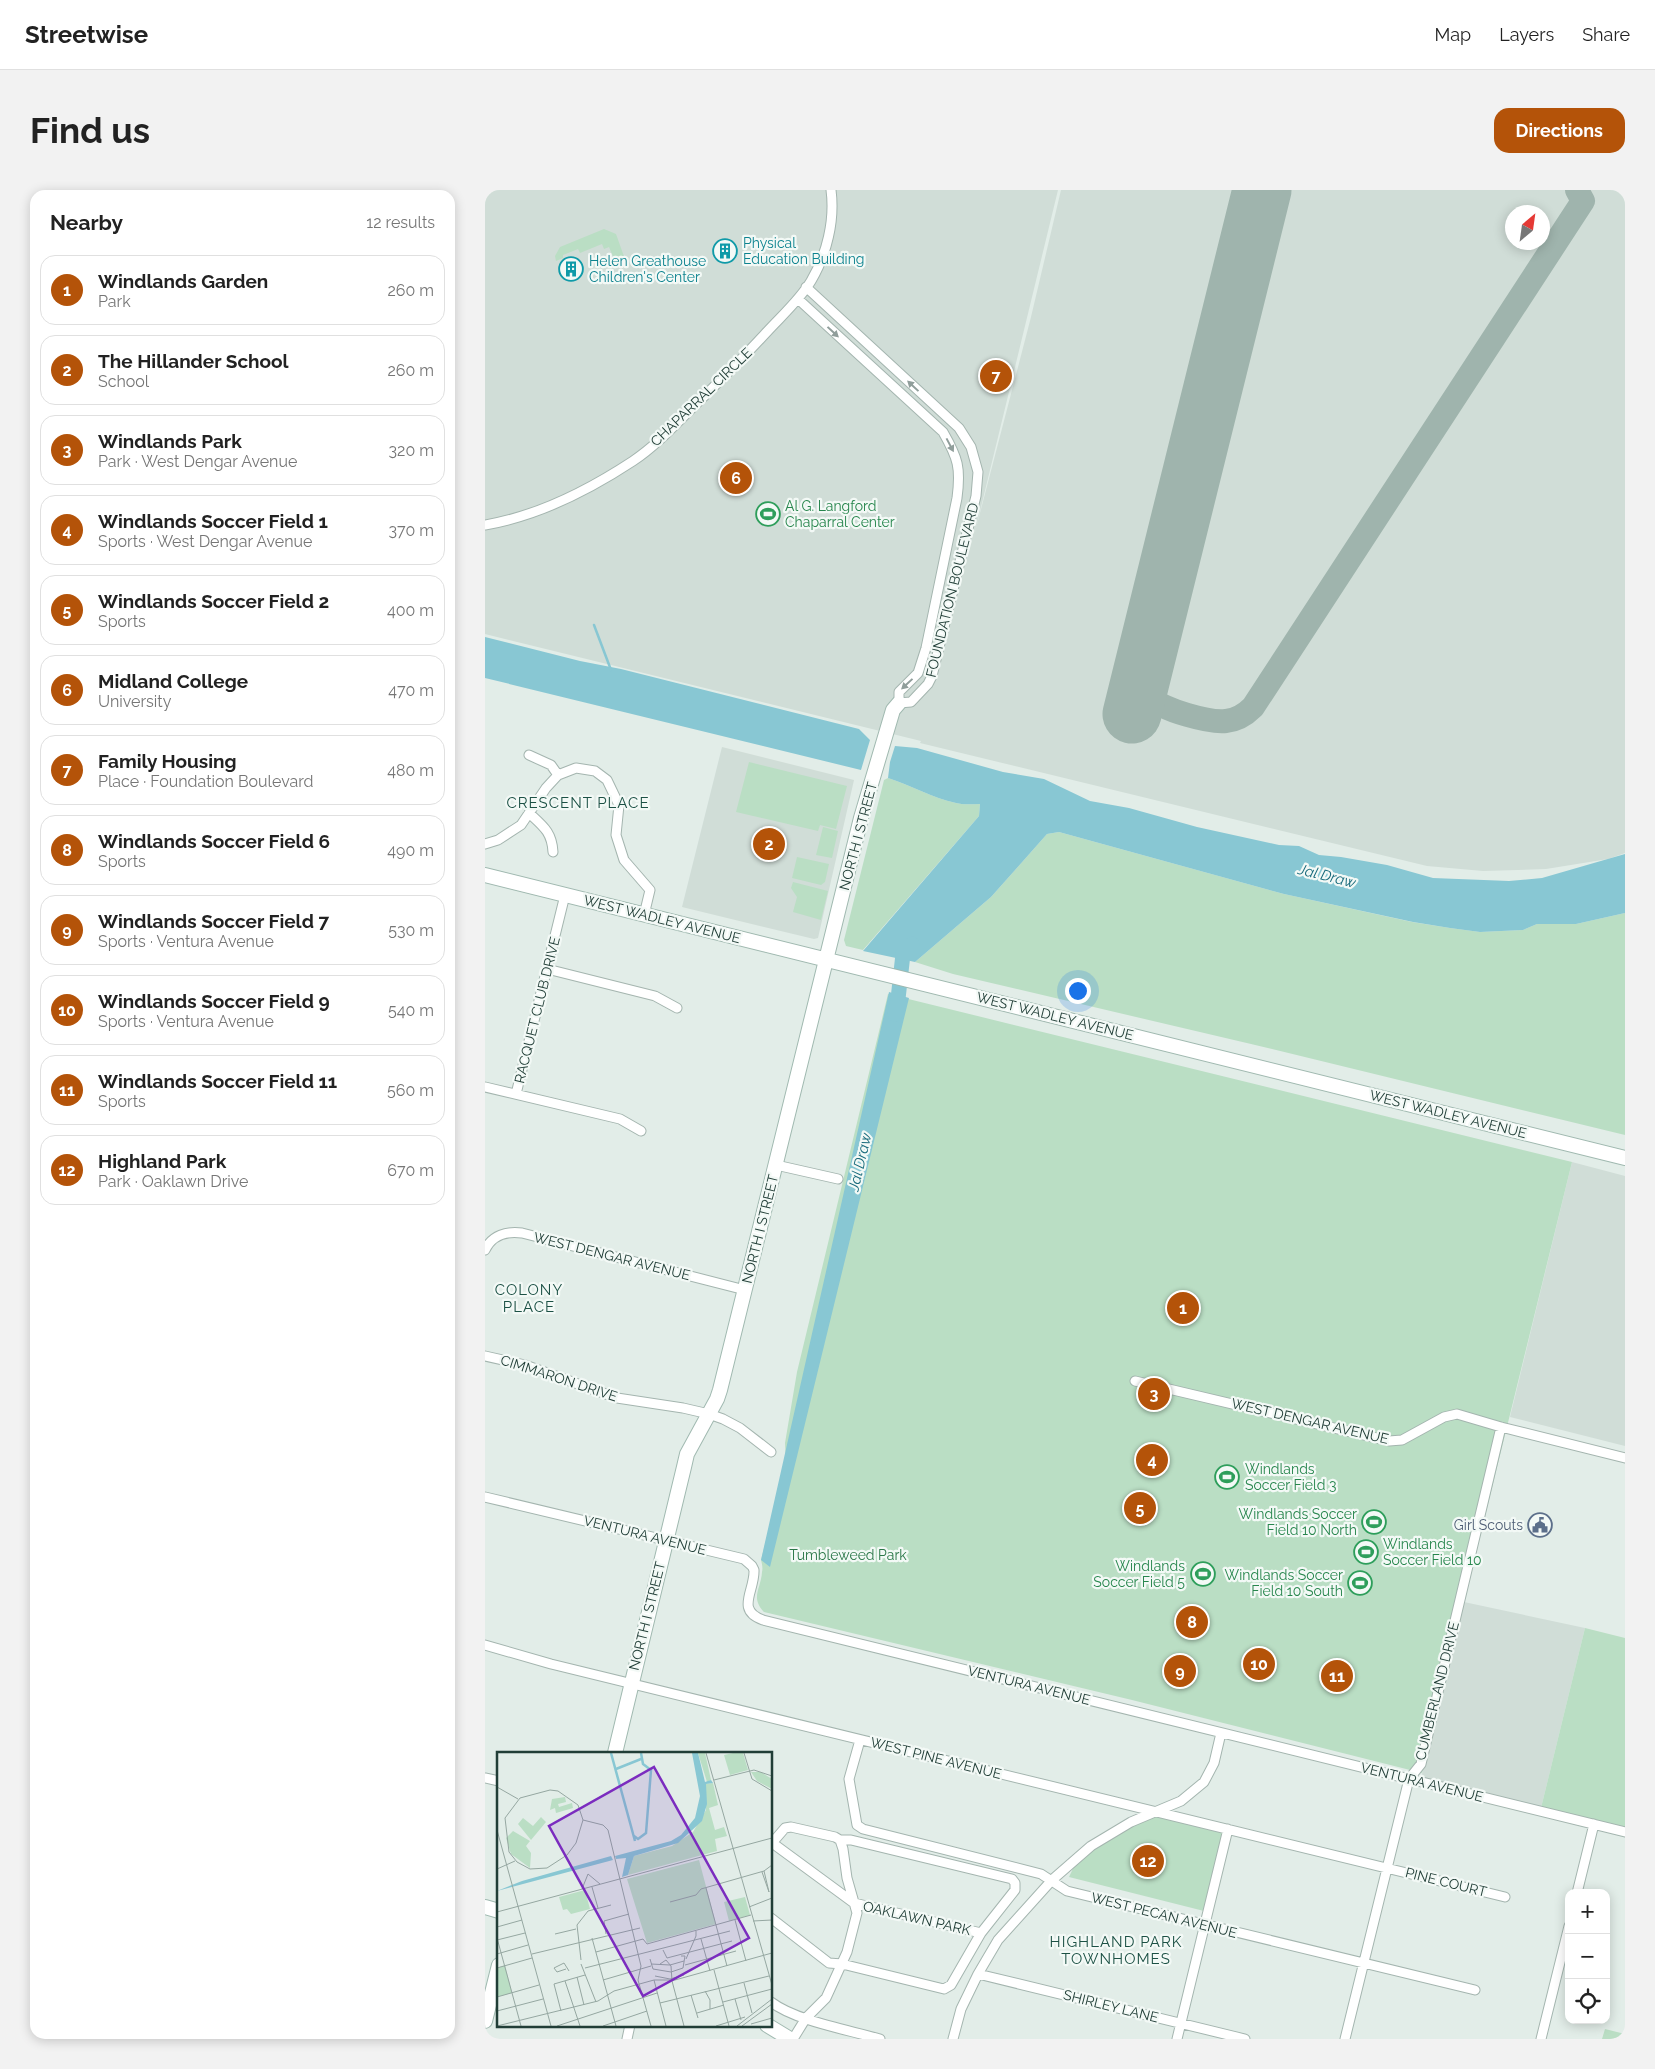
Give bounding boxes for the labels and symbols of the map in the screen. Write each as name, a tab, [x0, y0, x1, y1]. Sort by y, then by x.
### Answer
north arrow	[1505, 205, 1550, 250]
place label: Physical Education Building	[743, 235, 864, 267]
building icon: Physical Education Building	[712, 238, 738, 264]
place label: Helen Greathouse Children's Center	[589, 253, 706, 285]
building icon: Helen Greathouse Children's Center	[558, 256, 584, 282]
one-way arrow	[827, 327, 840, 338]
street label: CHAPARRAL CIRCLE	[647, 345, 755, 449]
pin: 7	[980, 357, 1012, 395]
one-way arrow	[908, 380, 920, 392]
one-way arrow	[946, 437, 954, 452]
pin: 6	[720, 459, 752, 497]
place label: Al G. Langford Chaparral Center	[785, 498, 895, 530]
sports icon: Al G. Langford Chaparral Center	[755, 501, 781, 527]
street label: FOUNDATION BOULEVARD	[923, 501, 981, 679]
one-way arrow	[902, 678, 914, 690]
street label: NORTH I STREET	[836, 780, 880, 892]
district label: CRESCENT PLACE	[506, 794, 650, 812]
pin: 2	[753, 825, 785, 863]
water label: Jal Draw	[1295, 860, 1358, 892]
street label: WEST WADLEY AVENUE	[582, 892, 742, 946]
street label: RACQUET CLUB DRIVE	[511, 935, 563, 1085]
your location	[1065, 978, 1091, 1004]
street label: WEST WADLEY AVENUE	[975, 989, 1135, 1043]
street label: WEST WADLEY AVENUE	[1368, 1087, 1528, 1141]
water label: Jal Draw	[844, 1131, 876, 1194]
street label: NORTH I STREET	[739, 1172, 781, 1285]
street label: WEST DENGAR AVENUE	[532, 1229, 692, 1283]
district label: COLONY PLACE	[495, 1281, 563, 1316]
pin: 1	[1167, 1289, 1199, 1327]
street label: CIMMARON DRIVE	[499, 1352, 619, 1404]
pin: 3	[1138, 1375, 1170, 1413]
street label: WEST DENGAR AVENUE	[1230, 1395, 1390, 1447]
pin: 4	[1136, 1441, 1168, 1479]
place label: Windlands Soccer Field 3	[1245, 1461, 1337, 1493]
sports icon: Windlands Soccer Field 3	[1214, 1464, 1240, 1490]
pin: 5	[1124, 1489, 1156, 1527]
place label: Windlands Soccer Field 10 North	[1239, 1506, 1357, 1538]
sports icon: Windlands Soccer Field 10 North	[1361, 1509, 1387, 1535]
street label: VENTURA AVENUE	[582, 1512, 708, 1558]
public building icon: Girl Scouts	[1527, 1512, 1553, 1538]
place label: Girl Scouts	[1454, 1517, 1523, 1533]
place label: Windlands Soccer Field 10	[1383, 1536, 1482, 1568]
sports icon: Windlands Soccer Field 10	[1353, 1539, 1379, 1565]
park label: Tumbleweed Park	[789, 1547, 907, 1563]
place label: Windlands Soccer Field 5	[1093, 1558, 1185, 1590]
street label: NORTH I STREET	[626, 1559, 668, 1672]
sports icon: Windlands Soccer Field 5	[1190, 1561, 1216, 1587]
place label: Windlands Soccer Field 10 South	[1225, 1567, 1343, 1599]
sports icon: Windlands Soccer Field 10 South	[1347, 1570, 1373, 1596]
pin: 8	[1176, 1603, 1208, 1641]
street label: CUMBERLAND DRIVE	[1412, 1620, 1462, 1762]
pin: 10	[1243, 1645, 1275, 1683]
pin: 9	[1164, 1652, 1196, 1690]
pin: 11	[1321, 1657, 1353, 1695]
street label: VENTURA AVENUE	[966, 1662, 1092, 1708]
street label: WEST PINE AVENUE	[869, 1734, 1003, 1782]
inset map	[497, 1752, 773, 2026]
street label: VENTURA AVENUE	[1359, 1759, 1485, 1805]
pin: 12	[1132, 1842, 1164, 1880]
street label: PINE COURT	[1404, 1864, 1489, 1900]
street label: WEST PECAN AVENUE	[1089, 1889, 1239, 1941]
street label: OAKLAWN PARK	[862, 1898, 972, 1938]
district label: HIGHLAND PARK TOWNHOMES	[1050, 1933, 1182, 1968]
street label: SHIRLEY LANE	[1062, 1986, 1160, 2026]

